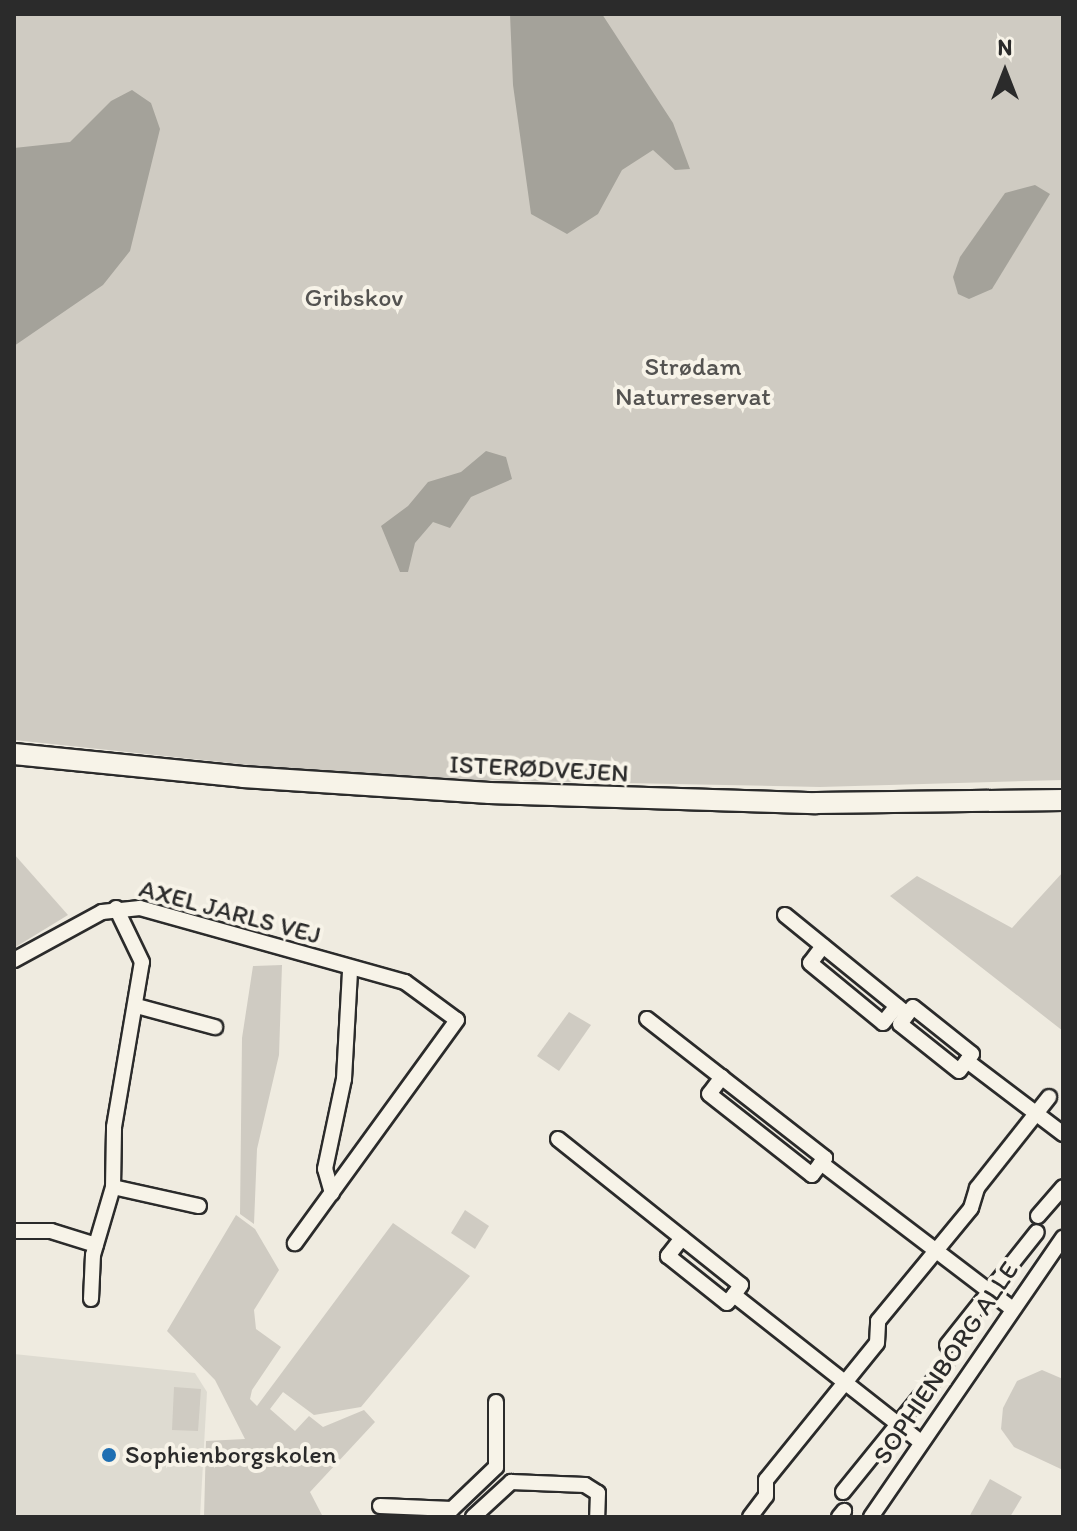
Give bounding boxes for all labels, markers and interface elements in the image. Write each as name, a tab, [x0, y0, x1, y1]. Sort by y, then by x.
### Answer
north arrow	[965, 32, 1045, 112]
text: N	[998, 34, 1012, 61]
park label: Gribskov	[305, 282, 403, 314]
park label: Strødam Naturreservat	[615, 351, 771, 412]
street label: ISTERØDVEJEN	[448, 749, 630, 789]
street label: AXEL JARLS VEJ	[136, 873, 324, 951]
street label: SOPHIENBORG ALLE	[867, 1256, 1025, 1470]
place label: Sophienborgskolen	[125, 1439, 336, 1471]
marker: Sophienborgskolen	[100, 1446, 118, 1464]

